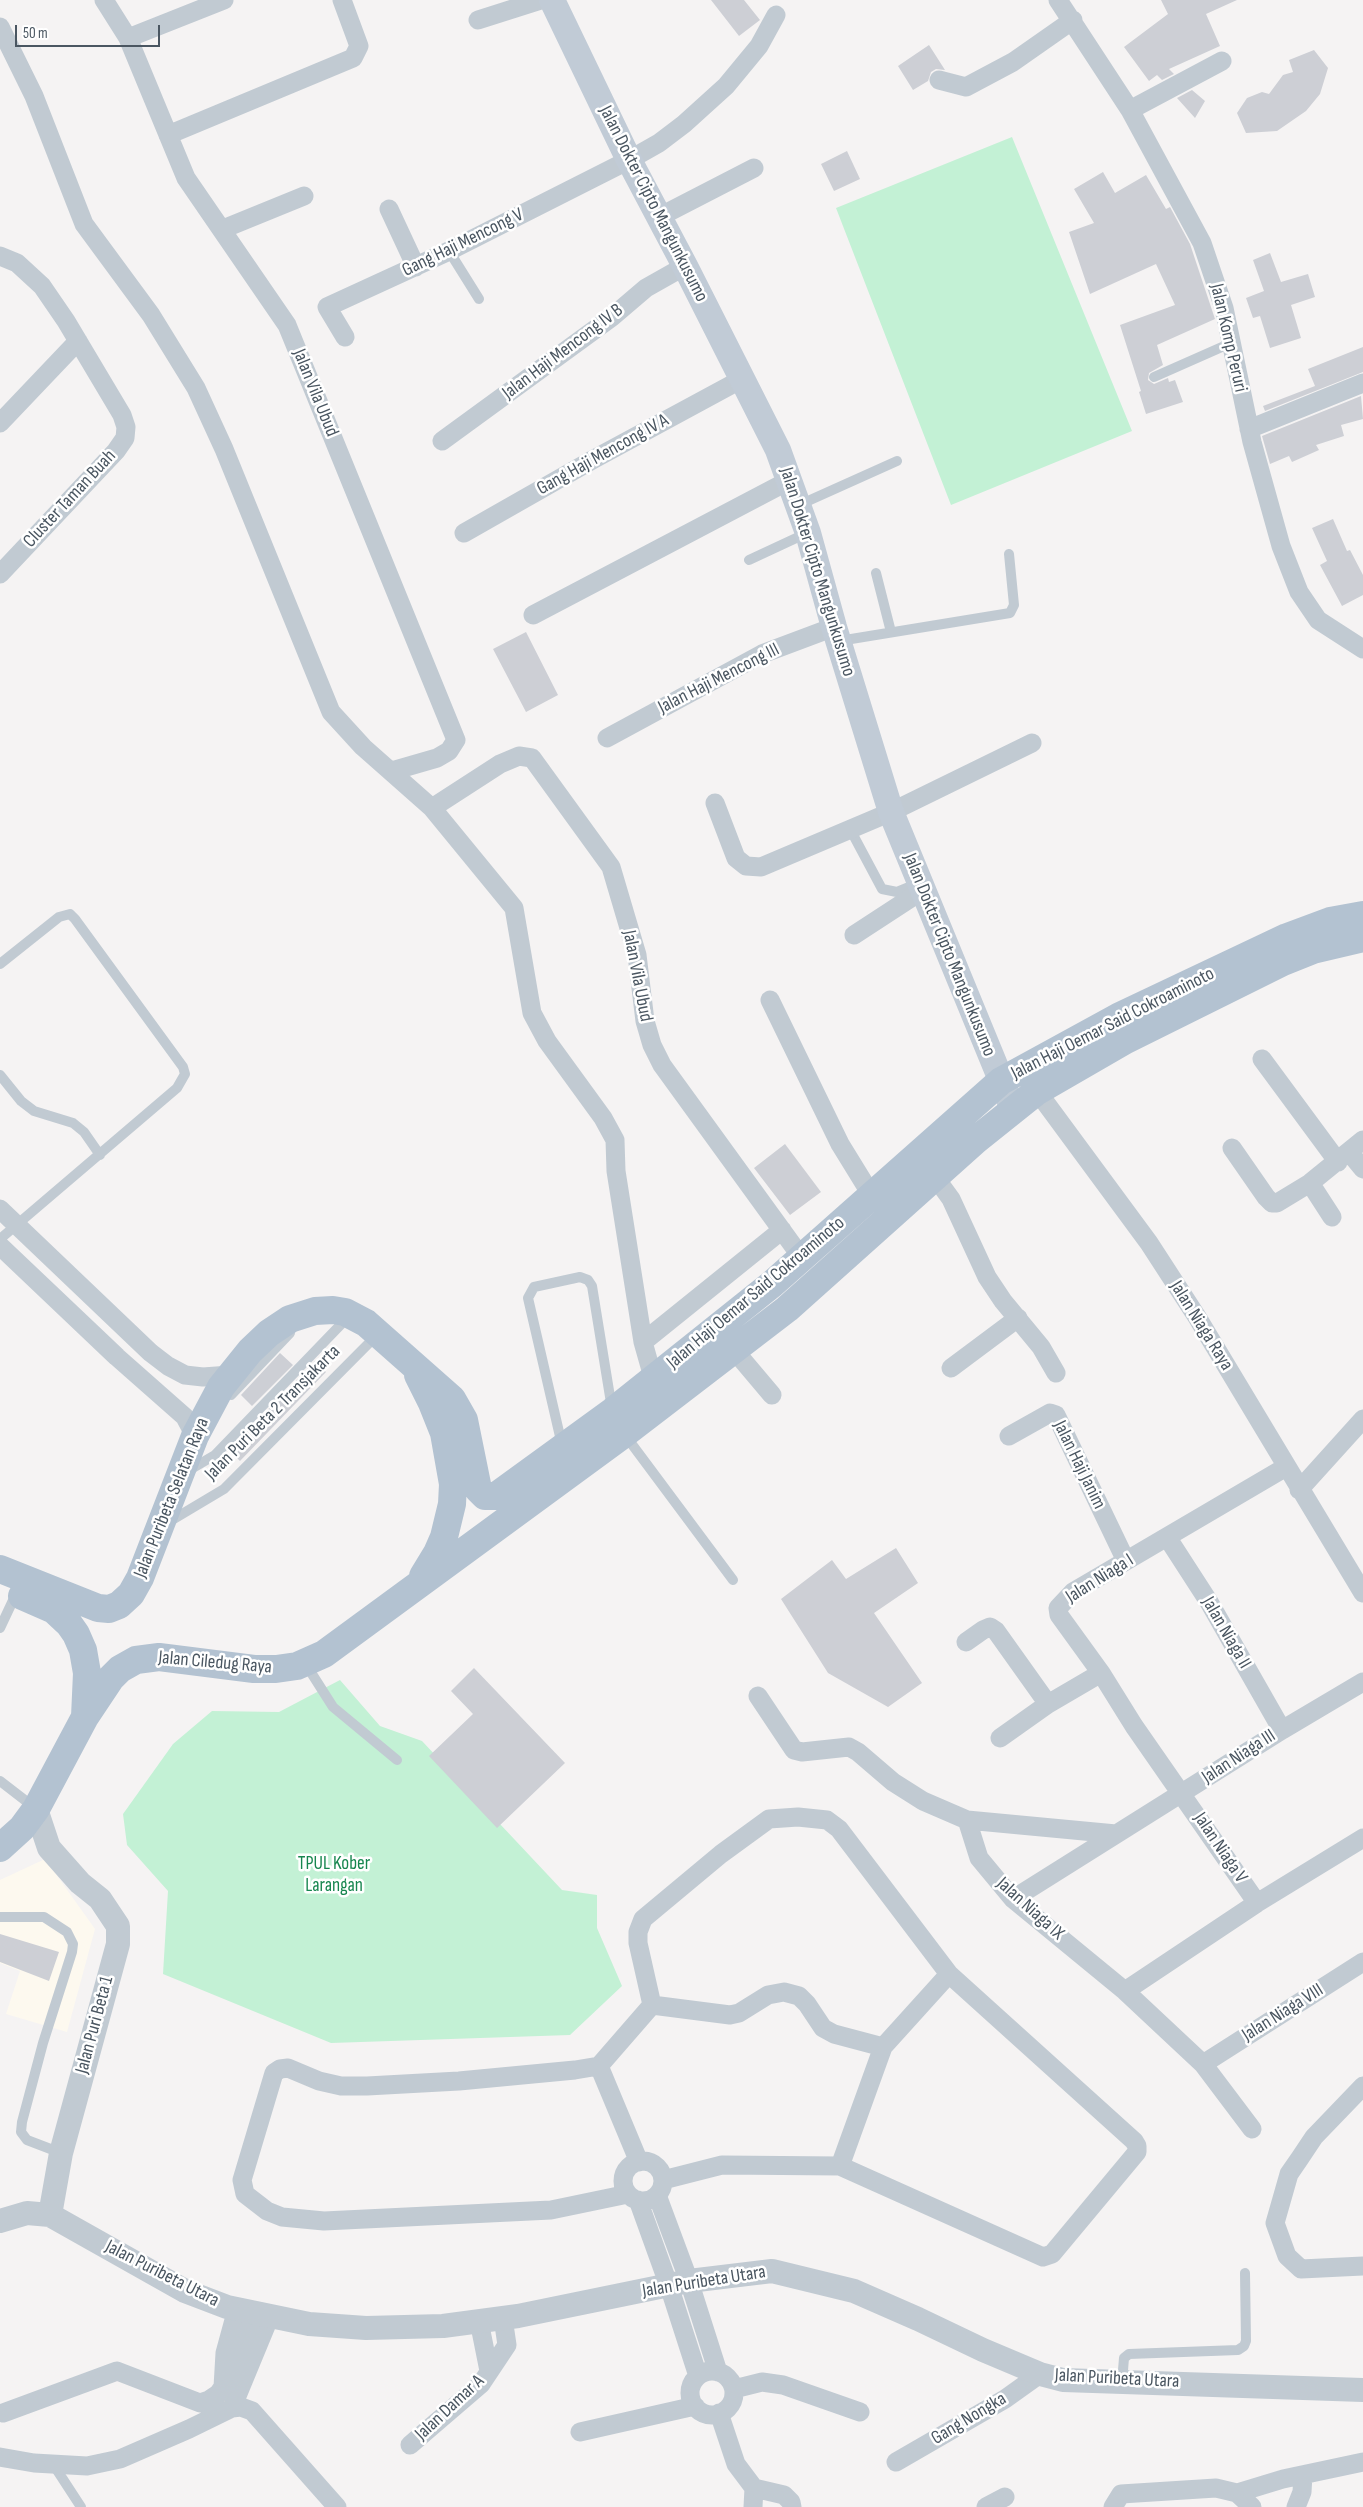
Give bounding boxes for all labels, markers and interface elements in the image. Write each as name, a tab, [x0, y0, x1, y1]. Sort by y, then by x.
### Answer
scale bar	[18, 15, 162, 47]
text: 50 m	[23, 24, 48, 43]
street label: Jalan Dokter Cipto Mangunkusumo	[594, 102, 712, 306]
street label: Gang Haji Mencong V	[399, 204, 527, 282]
street label: Jalan Komp Peruri	[1204, 282, 1252, 394]
street label: Jalan Haji Mencong IV B	[498, 299, 628, 405]
street label: Jalan Vila Ubud	[287, 346, 343, 440]
street label: Gang Haji Mencong IV A	[533, 409, 673, 501]
street label: Cluster Taman Buah	[19, 445, 121, 553]
street label: Jalan Dokter Cipto Mangunkusumo	[774, 465, 860, 679]
street label: Jalan Haji Mencong III	[655, 639, 783, 719]
street label: Jalan Dokter Cipto Mangunkusumo	[898, 850, 1000, 1060]
street label: Jalan Vila Ubud	[617, 929, 657, 1023]
street label: Jalan Haji Oemar Said Cokroaminoto	[1008, 963, 1218, 1085]
street label: Jalan Haji Oemar Said Cokroaminoto	[663, 1212, 849, 1374]
street label: Jalan Niaga Raya	[1164, 1277, 1238, 1375]
street label: Jalan Puri Beta 2 Transjakarta	[201, 1341, 345, 1485]
street label: Jalan Puribeta Selatan Raya	[129, 1415, 215, 1581]
street label: Jalan Haji Janim	[1048, 1417, 1110, 1513]
street label: Jalan Niaga I	[1062, 1549, 1138, 1609]
street label: Jalan Niaga II	[1196, 1593, 1256, 1673]
street label: Jalan Ciledug Raya	[157, 1647, 273, 1679]
street label: Jalan Niaga III	[1198, 1725, 1280, 1789]
street label: Jalan Niaga V	[1188, 1808, 1252, 1888]
park label: TPUL Kober Larangan	[298, 1853, 370, 1897]
street label: Jalan Niaga IX	[991, 1873, 1069, 1945]
street label: Jalan Puri Beta 1	[71, 1974, 119, 2076]
street label: Jalan Niaga VIII	[1238, 1979, 1328, 2047]
street label: Jalan Puribeta Utara	[101, 2236, 223, 2312]
street label: Jalan Puribeta Utara	[641, 2261, 767, 2303]
street label: Jalan Puribeta Utara	[1054, 2364, 1180, 2394]
street label: Jalan Damar A	[411, 2370, 489, 2446]
street label: Gang Nongka	[927, 2388, 1011, 2450]

